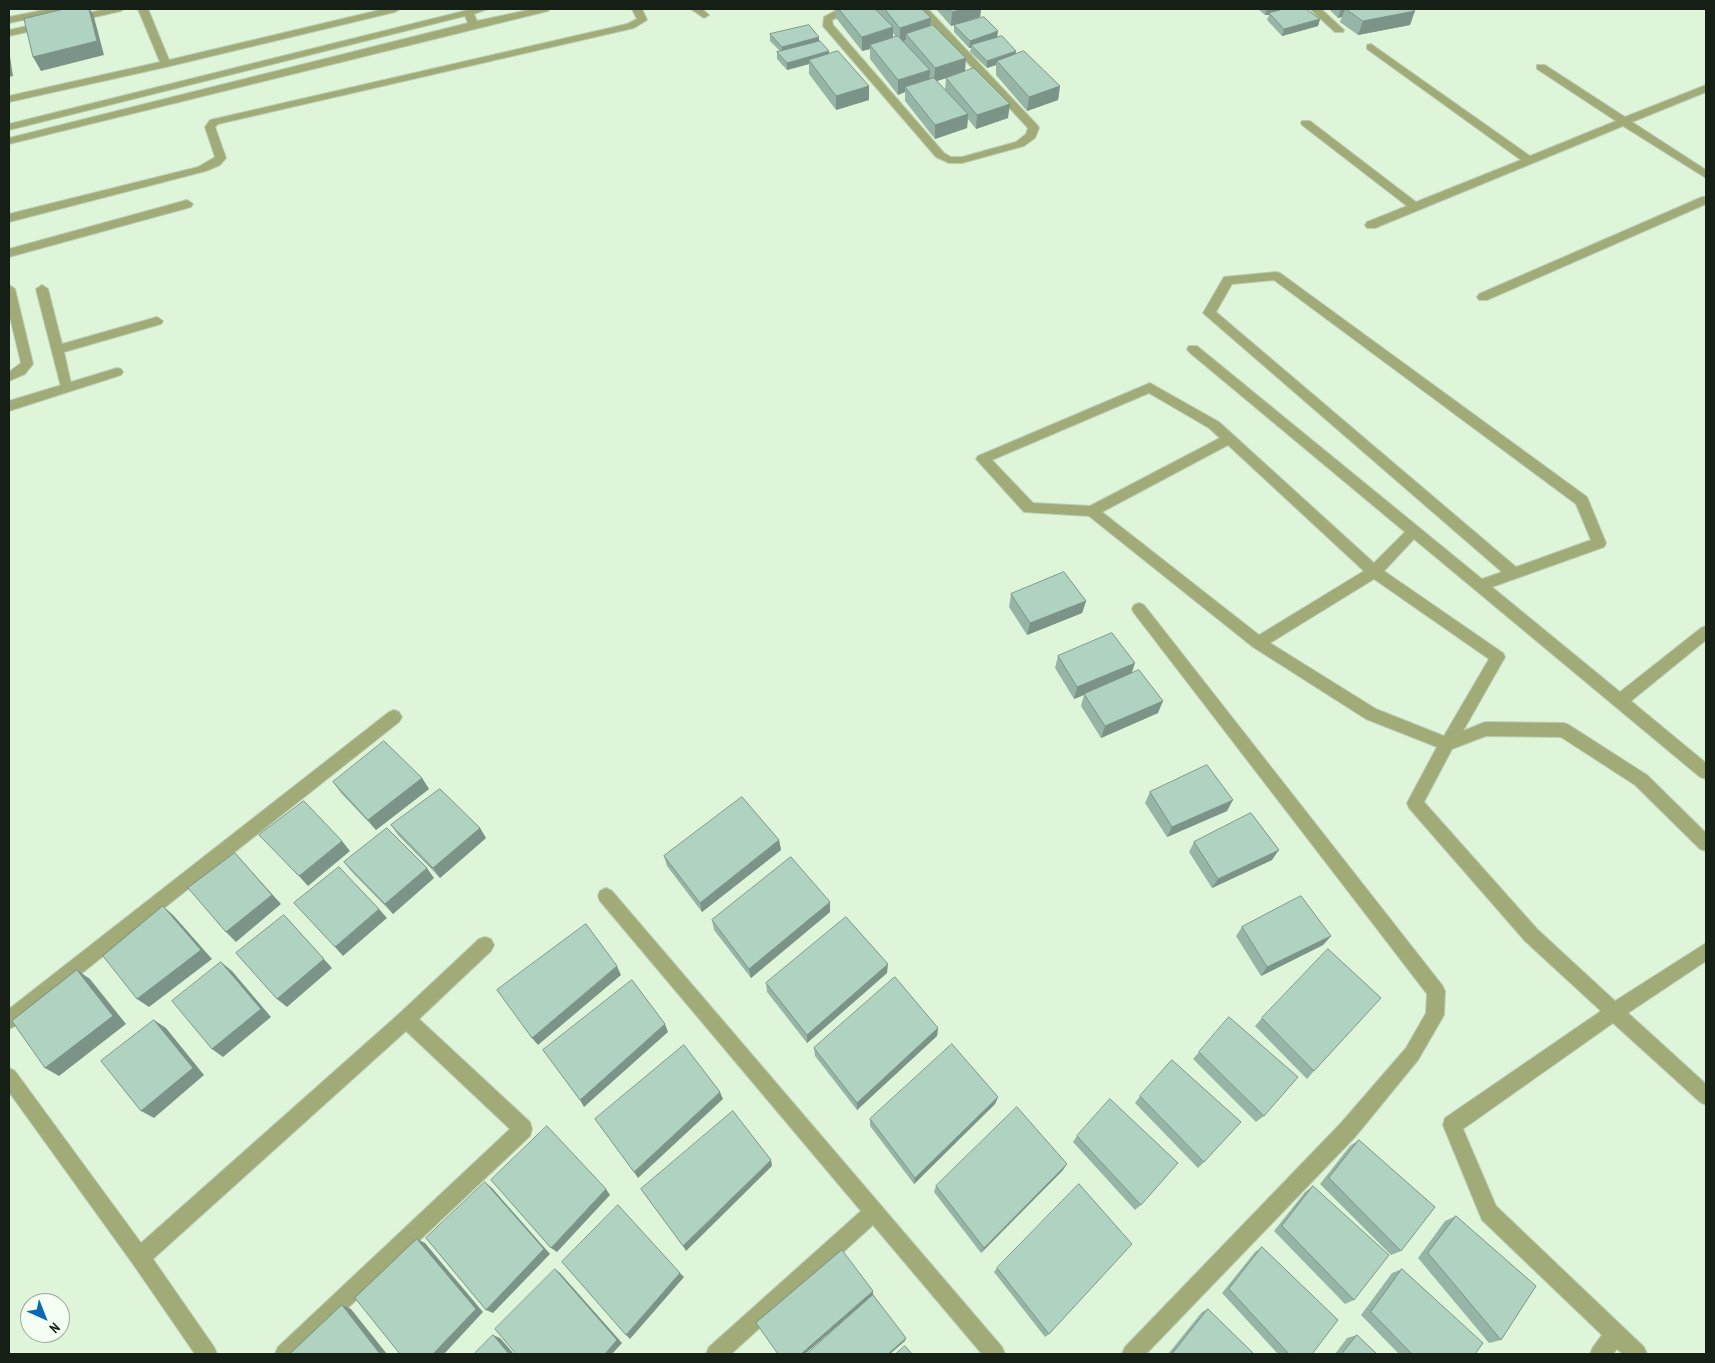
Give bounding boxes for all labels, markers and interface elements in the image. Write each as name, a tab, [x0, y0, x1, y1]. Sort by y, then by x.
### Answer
north arrow	[20, 1293, 70, 1343]
text: N	[46, 1319, 64, 1337]

